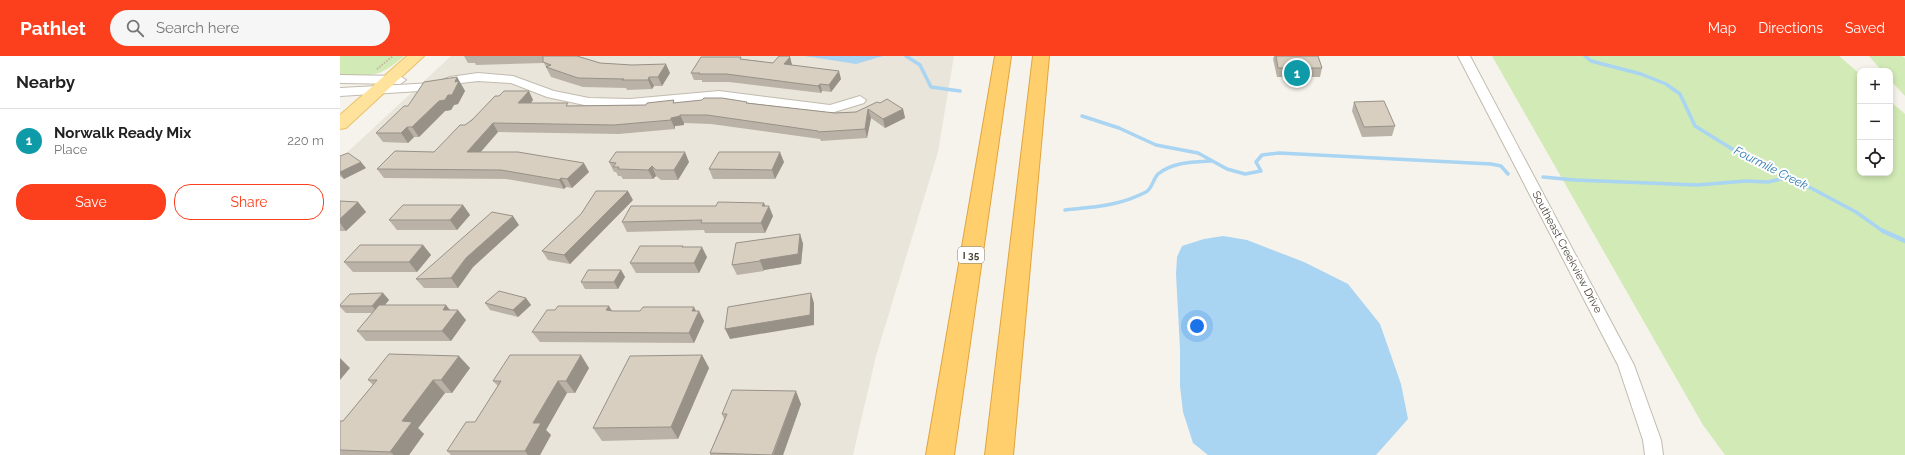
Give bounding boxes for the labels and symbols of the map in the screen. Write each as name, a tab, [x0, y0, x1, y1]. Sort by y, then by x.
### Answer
pin: 1	[1284, 58, 1310, 88]
water label: Fourmile Creek	[1732, 143, 1811, 193]
street label: Southeast Creekview Drive	[1529, 189, 1605, 316]
road number: I 35	[958, 247, 984, 263]
your location	[1187, 316, 1207, 336]

